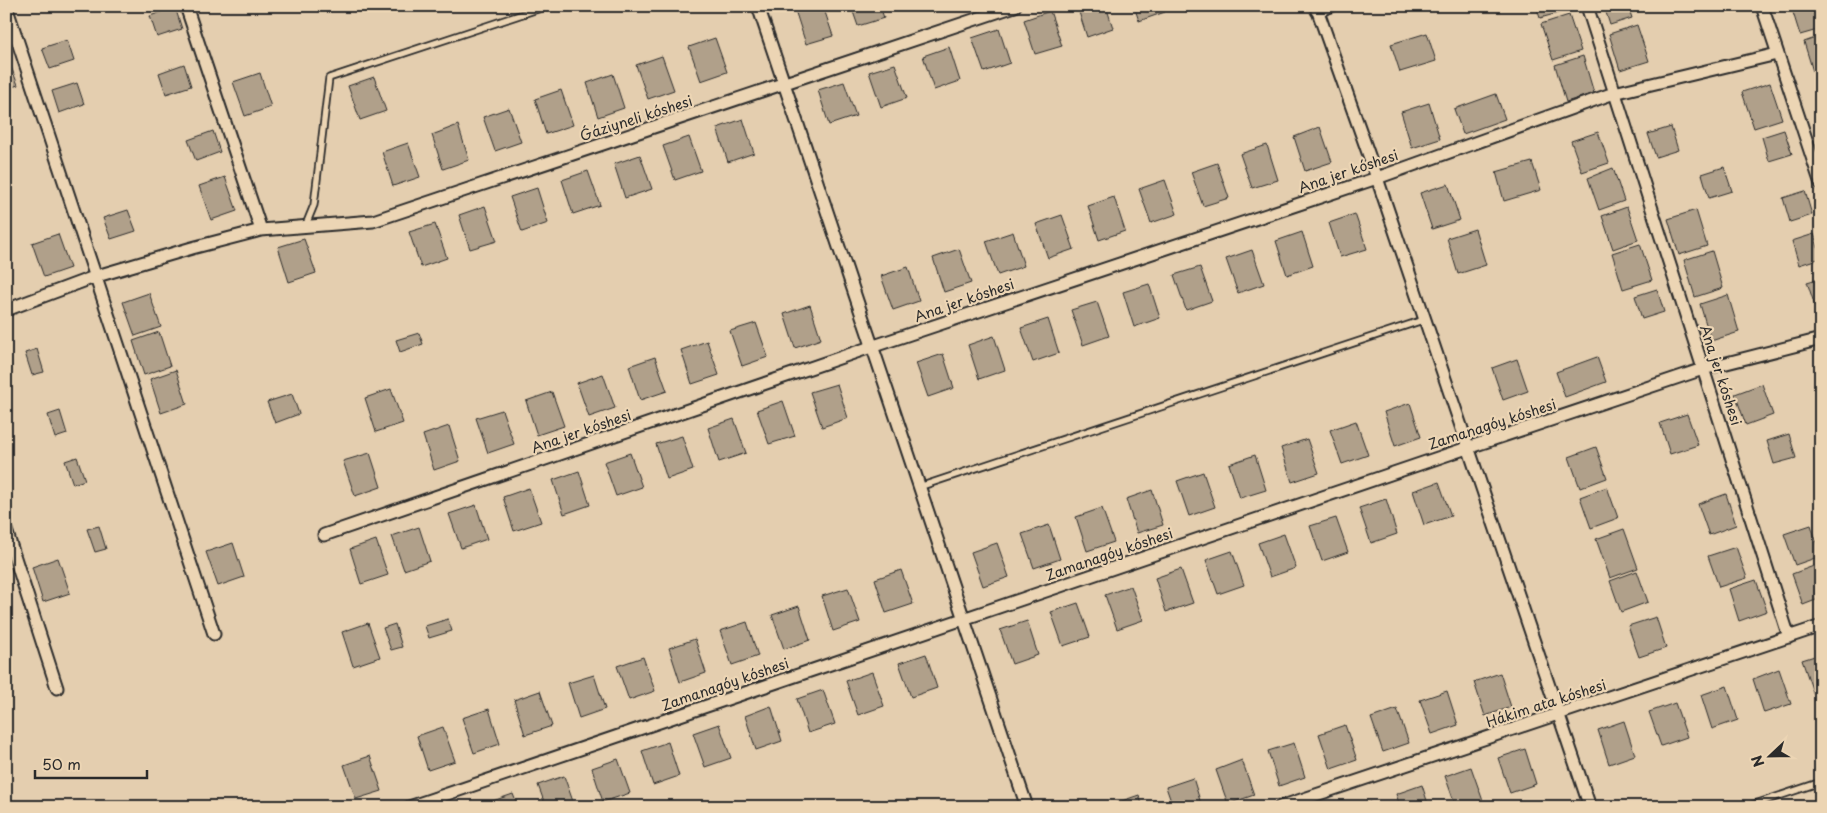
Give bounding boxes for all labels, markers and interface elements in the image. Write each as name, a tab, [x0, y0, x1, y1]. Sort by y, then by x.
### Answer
street label: Ǵáziyneli kóshesi	[577, 90, 695, 146]
street label: Ana jer kóshesi	[1295, 144, 1401, 198]
street label: Ana jer kóshesi	[911, 273, 1017, 327]
street label: Ana jer kóshesi	[1695, 322, 1747, 428]
street label: Zamanagóy kóshesi	[1425, 393, 1559, 455]
street label: Ana jer kóshesi	[528, 404, 634, 458]
street label: Zamanagóy kóshesi	[1043, 522, 1176, 586]
street label: Zamanagóy kóshesi	[659, 652, 792, 716]
street label: Hákim ata kóshesi	[1483, 674, 1609, 732]
north arrow	[1744, 730, 1794, 780]
scale bar	[35, 748, 148, 780]
text: 50 m	[42, 752, 81, 775]
text: N	[1746, 752, 1769, 770]

